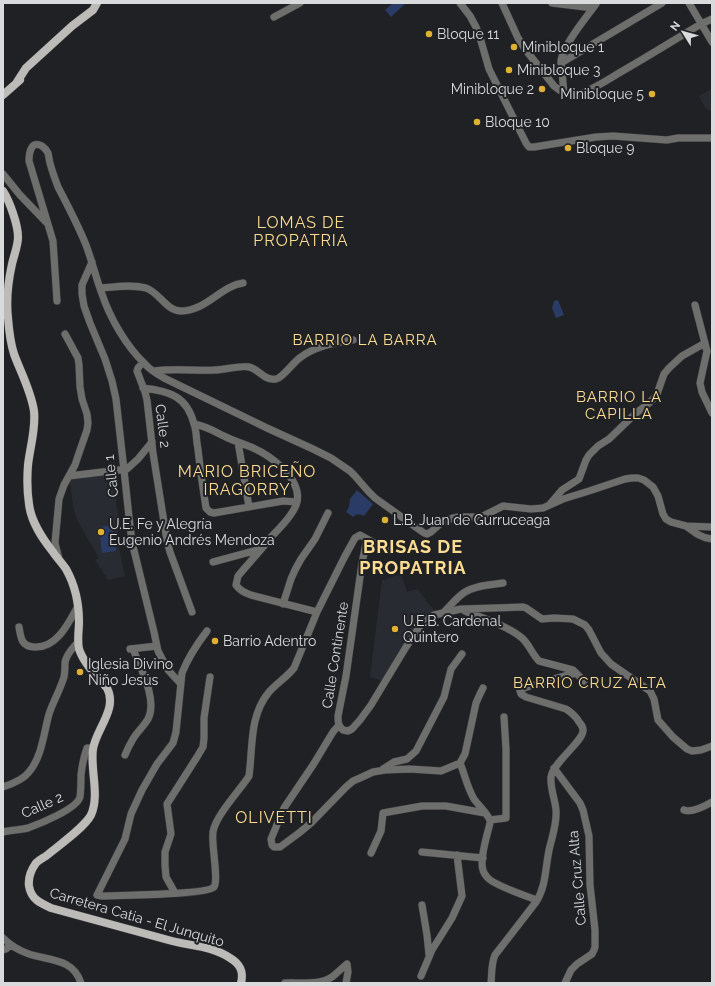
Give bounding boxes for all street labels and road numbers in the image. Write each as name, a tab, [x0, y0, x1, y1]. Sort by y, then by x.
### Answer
street label: Calle 2	[152, 403, 174, 449]
street label: Calle 1	[101, 454, 121, 498]
street label: Calle Continente	[319, 601, 351, 709]
street label: Calle 2	[19, 789, 65, 821]
street label: Calle Cruz Alta	[565, 830, 589, 926]
street label: Carretera Catia - El Junquito	[48, 884, 226, 950]

